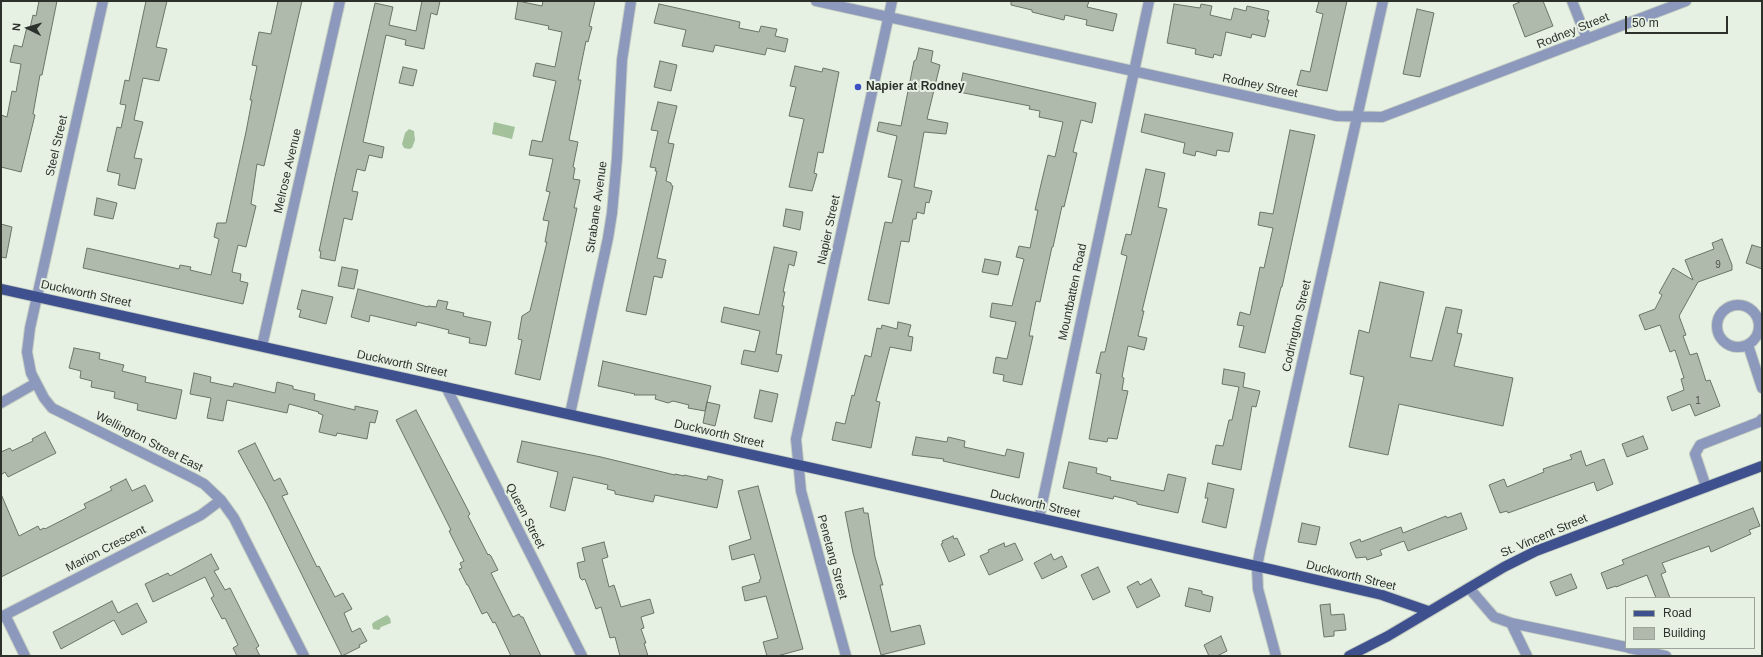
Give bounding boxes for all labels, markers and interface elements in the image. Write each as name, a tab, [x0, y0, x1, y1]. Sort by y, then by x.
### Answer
north arrow	[8, 8, 48, 48]
scale bar	[1627, 8, 1730, 34]
street label: Rodney Street	[1535, 10, 1611, 52]
text: 50 m	[1632, 16, 1659, 30]
text: N	[10, 22, 22, 31]
street label: Rodney Street	[1221, 71, 1299, 101]
place label: Napier at Rodney	[866, 80, 965, 94]
marker: Napier at Rodney	[853, 82, 863, 92]
street label: Steel Street	[43, 114, 71, 178]
street label: Melrose Avenue	[271, 127, 305, 215]
street label: Strabane Avenue	[583, 160, 611, 254]
street label: Napier Street	[815, 194, 843, 266]
street label: Mountbatten Road	[1056, 242, 1090, 342]
house number: 9	[1715, 259, 1721, 271]
street label: Duckworth Street	[39, 277, 133, 311]
street label: Codrington Street	[1279, 279, 1315, 373]
street label: Duckworth Street	[355, 347, 449, 381]
house number: 1	[1695, 395, 1701, 407]
street label: Wellington Street East	[93, 409, 205, 475]
street label: Duckworth Street	[673, 417, 765, 451]
street label: Queen Street	[502, 481, 548, 551]
street label: Duckworth Street	[989, 487, 1081, 521]
street label: St. Vincent Street	[1498, 511, 1590, 561]
street label: Penetang Street	[814, 513, 850, 601]
street label: Marion Crescent	[64, 523, 148, 575]
street label: Duckworth Street	[1305, 558, 1397, 594]
legend	[1625, 597, 1755, 649]
text: Road	[1663, 606, 1692, 620]
text: Building	[1663, 626, 1706, 640]

